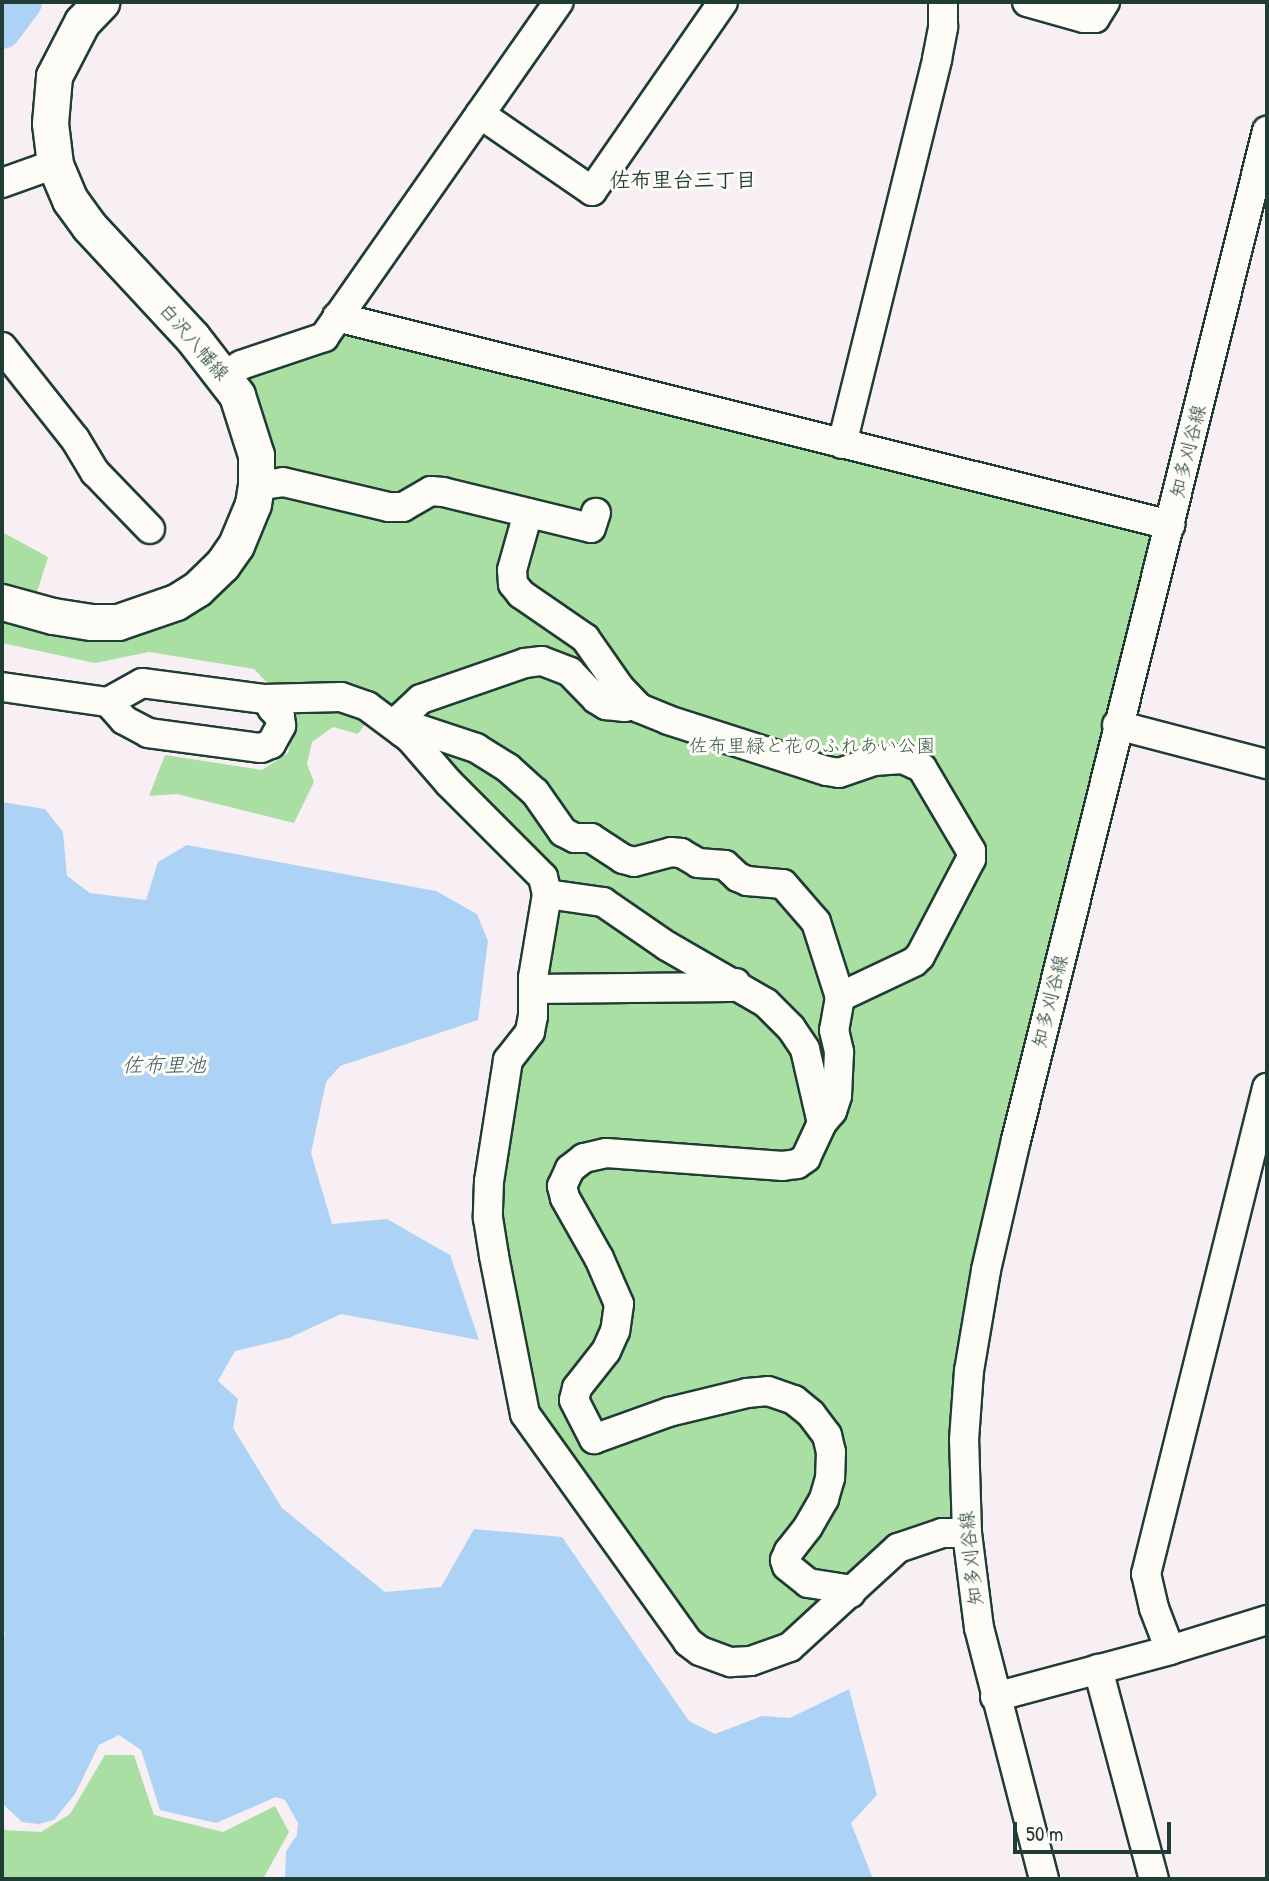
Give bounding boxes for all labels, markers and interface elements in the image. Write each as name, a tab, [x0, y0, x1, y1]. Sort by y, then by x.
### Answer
district label: 佐布里台三丁目	[610, 167, 756, 193]
street label: 白沢八幡線	[154, 299, 234, 385]
street label: 知多刈谷線	[1165, 402, 1211, 500]
park label: 佐布里緑と花のふれあい公園	[689, 735, 935, 757]
street label: 知多刈谷線	[1027, 952, 1073, 1050]
water label: 佐布里池	[122, 1052, 206, 1078]
street label: 知多刈谷線	[955, 1510, 987, 1606]
scale bar	[1017, 1808, 1174, 1852]
text: 50 m	[1026, 1819, 1063, 1848]

